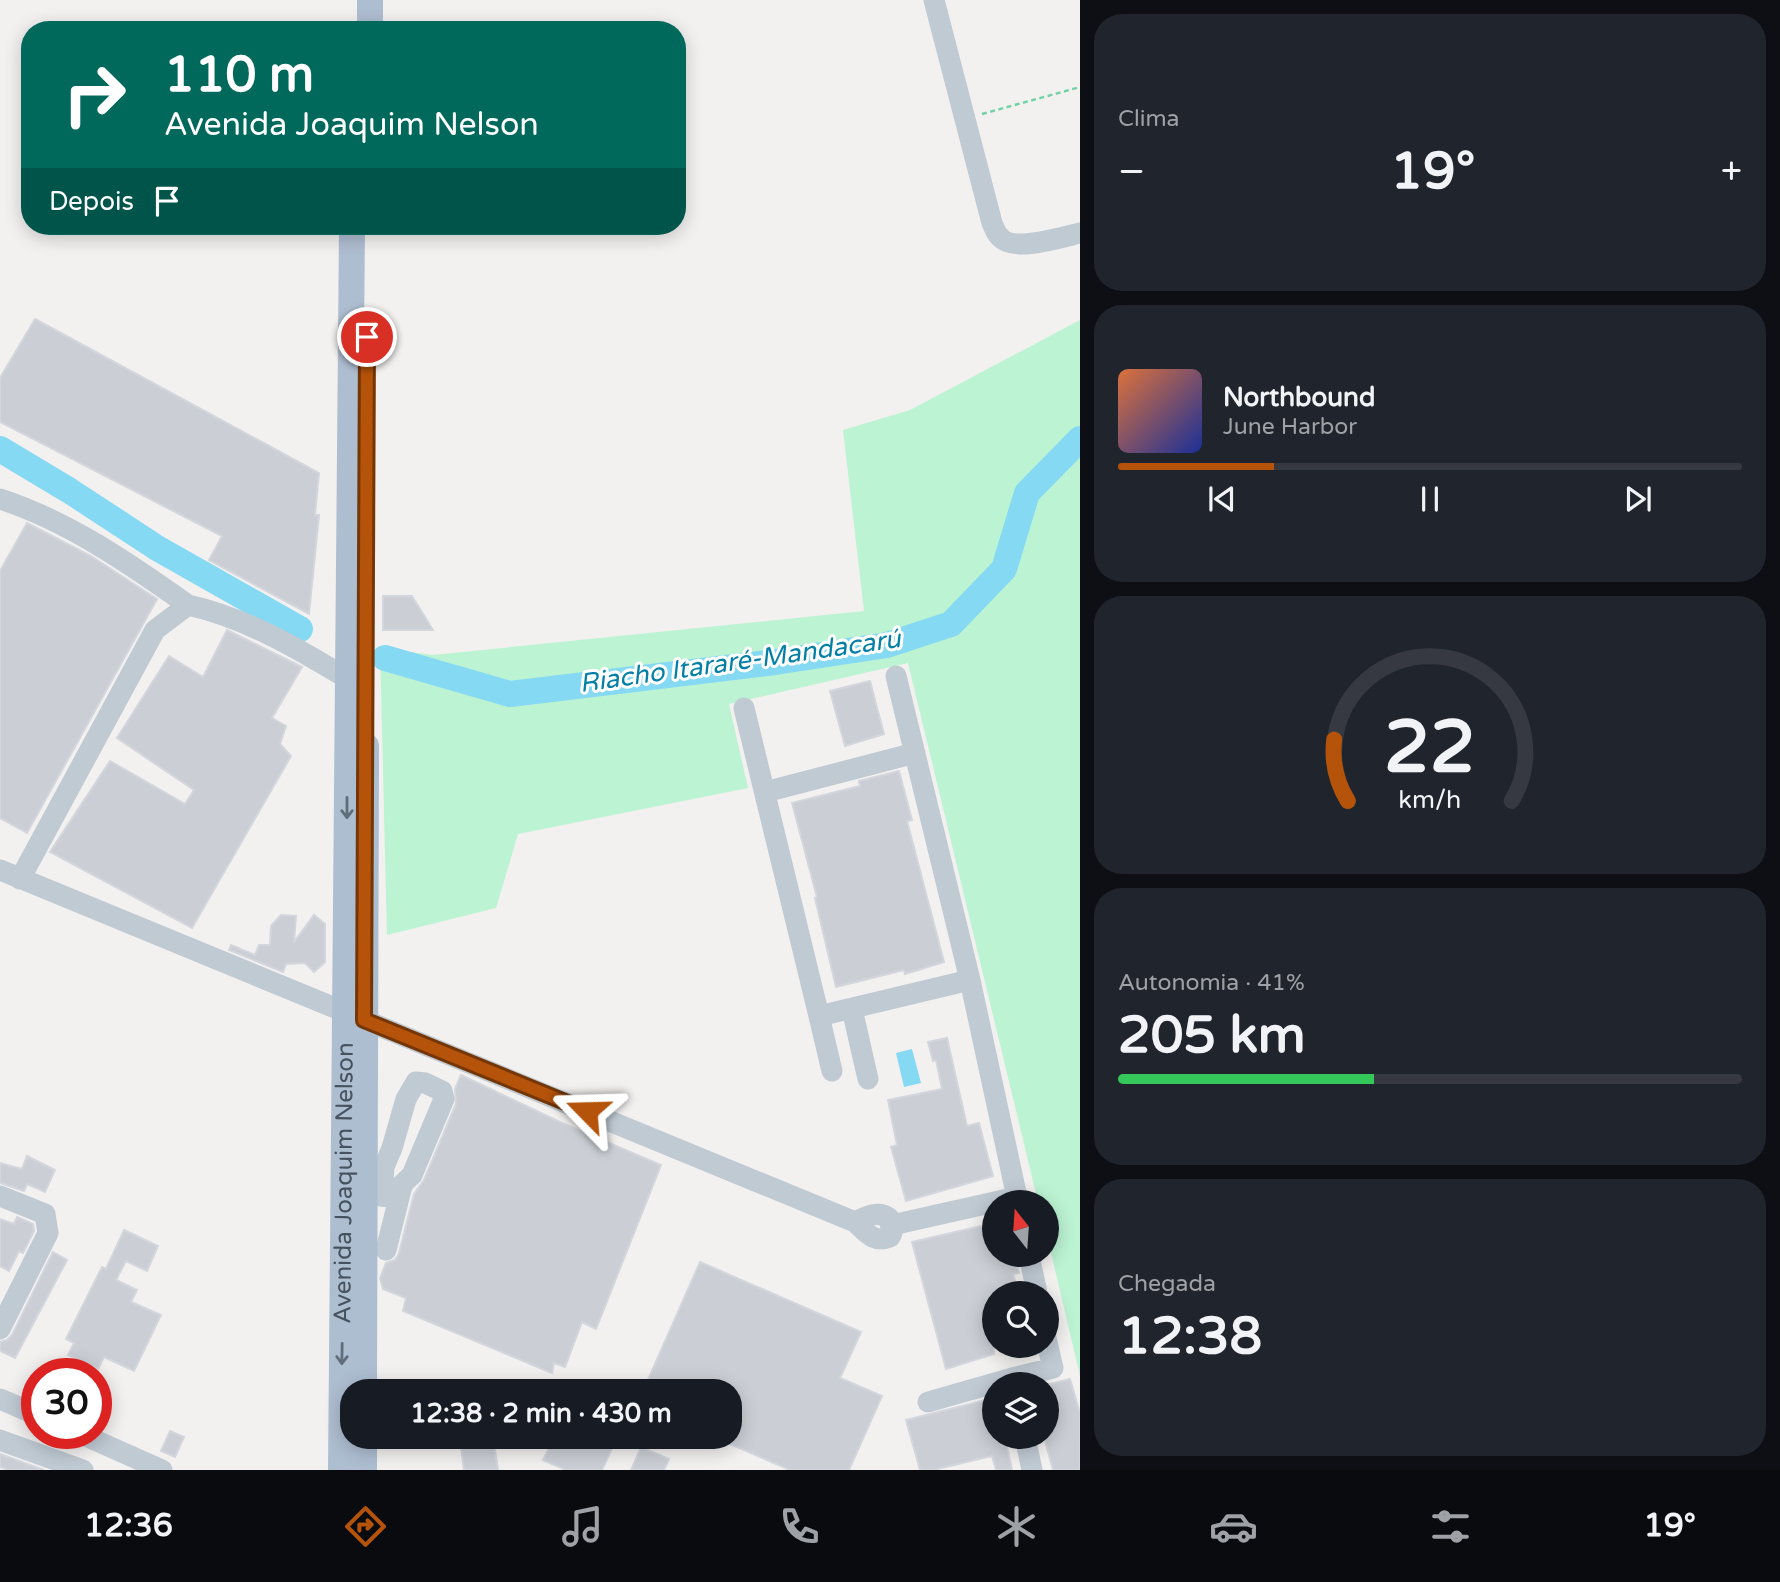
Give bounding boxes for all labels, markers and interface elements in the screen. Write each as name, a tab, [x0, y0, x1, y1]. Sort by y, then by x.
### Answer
text: 110 m	[164, 46, 314, 105]
icon: right	[49, 49, 140, 140]
text: Clima	[1118, 105, 1179, 133]
text: Avenida Joaquim Nelson	[164, 106, 539, 144]
text: 19°	[1390, 140, 1475, 203]
text: −	[1118, 149, 1145, 195]
text: +	[1721, 149, 1742, 195]
icon: arrive	[148, 182, 186, 220]
text: Depois	[49, 186, 134, 217]
pin	[337, 307, 397, 367]
icon: arrive	[348, 318, 386, 356]
text: Northbound	[1223, 382, 1375, 413]
text: June Harbor	[1223, 413, 1357, 441]
icon: previous	[1203, 480, 1241, 518]
icon: pause	[1411, 480, 1449, 518]
icon: next	[1619, 480, 1657, 518]
water label: Riacho Itararé-Mandacarú	[577, 623, 904, 699]
text: 22	[1384, 704, 1476, 792]
text: km/h	[1399, 785, 1461, 815]
one-way arrow	[340, 797, 354, 820]
text: Autonomia · 41%	[1118, 969, 1305, 997]
text: 205 km	[1118, 1004, 1306, 1067]
street label: Avenida Joaquim Nelson	[328, 1042, 359, 1324]
position arrow	[550, 1074, 624, 1148]
north arrow	[982, 1190, 1059, 1267]
map controls	[982, 1190, 1059, 1449]
text: Chegada	[1118, 1270, 1216, 1298]
button: search	[982, 1281, 1059, 1358]
text: 12:38	[1118, 1305, 1262, 1368]
one-way arrow	[335, 1343, 349, 1366]
speed limit sign: 30	[21, 1358, 112, 1449]
button: layers	[982, 1372, 1059, 1449]
text: 12:38 · 2 min · 430 m	[410, 1398, 672, 1429]
icon: directions	[341, 1502, 390, 1551]
icon: music	[558, 1502, 607, 1551]
icon: phone	[775, 1502, 824, 1551]
icon: climate	[992, 1502, 1041, 1551]
icon: car	[1209, 1502, 1258, 1551]
icon: filters	[1426, 1502, 1475, 1551]
text: 12:36	[84, 1507, 173, 1545]
text: 19°	[1644, 1507, 1696, 1545]

